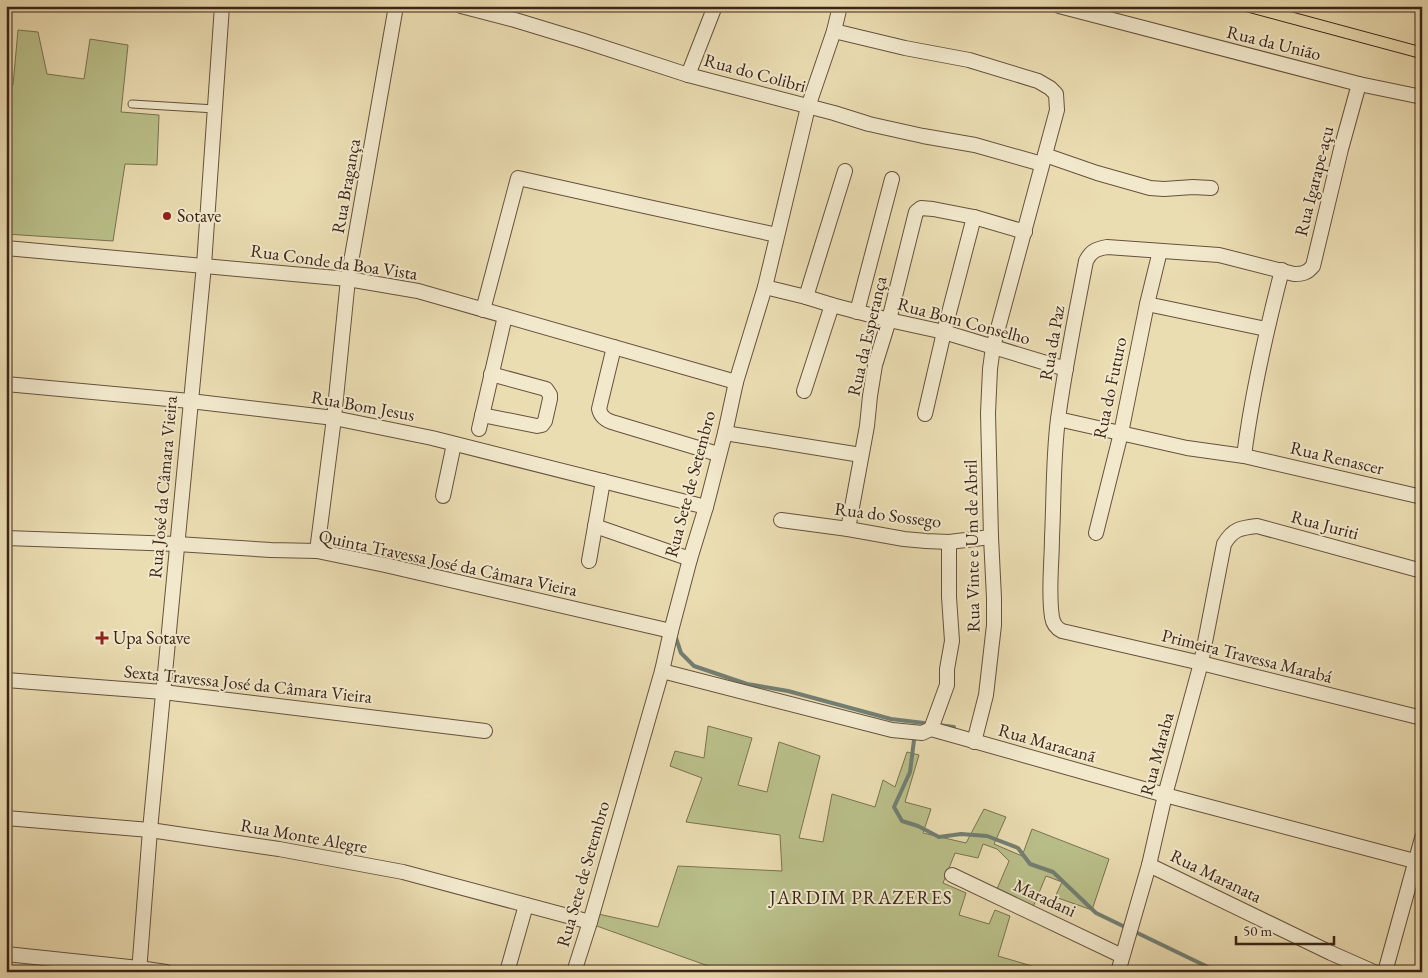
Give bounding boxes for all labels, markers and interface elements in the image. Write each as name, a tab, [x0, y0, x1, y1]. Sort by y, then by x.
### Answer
street label: Rua da União	[1225, 20, 1324, 65]
street label: Rua do Colibri	[702, 48, 809, 97]
street label: Rua Igarape-açu	[1289, 123, 1338, 238]
street label: Rua Bragança	[326, 136, 365, 235]
place label: Sotave	[177, 204, 221, 227]
marker: Sotave	[161, 210, 173, 222]
street label: Rua Conde da Boa Vista	[249, 238, 420, 285]
street label: Rua da Esperança	[842, 273, 892, 398]
street label: Rua Bom Conselho	[895, 292, 1033, 349]
street label: Rua da Paz	[1034, 303, 1069, 382]
street label: Rua do Futuro	[1088, 335, 1132, 441]
street label: Rua Bom Jesus	[310, 385, 417, 426]
street label: Rua José da Câmara Vieira	[143, 394, 182, 579]
street label: Rua Sete de Setembro	[659, 408, 720, 560]
street label: Rua Renascer	[1288, 436, 1386, 479]
street label: Rua Vinte e Um de Abril	[958, 459, 985, 633]
street label: Rua do Sossego	[833, 497, 943, 532]
street label: Rua Juriti	[1289, 504, 1362, 545]
street label: Quinta Travessa José da Câmara Vieira	[317, 524, 580, 601]
street label: Primeira Travessa Marabá	[1159, 623, 1336, 688]
place label: Upa Sotave	[113, 626, 190, 649]
marker: Upa Sotave	[95, 631, 109, 645]
street label: Sexta Travessa José da Câmara Vieira	[123, 659, 374, 708]
street label: Rua Maraba	[1134, 709, 1179, 798]
street label: Rua Maracanã	[996, 718, 1099, 768]
street label: Rua Sete de Setembro	[551, 798, 614, 949]
street label: Rua Monte Alegre	[239, 813, 369, 858]
street label: Rua Maranata	[1167, 844, 1266, 908]
street label: Maradani	[1010, 873, 1081, 922]
district label: JARDIM PRAZERES	[767, 885, 953, 910]
scale bar	[1236, 913, 1333, 945]
text: 50 m	[1243, 921, 1272, 940]

